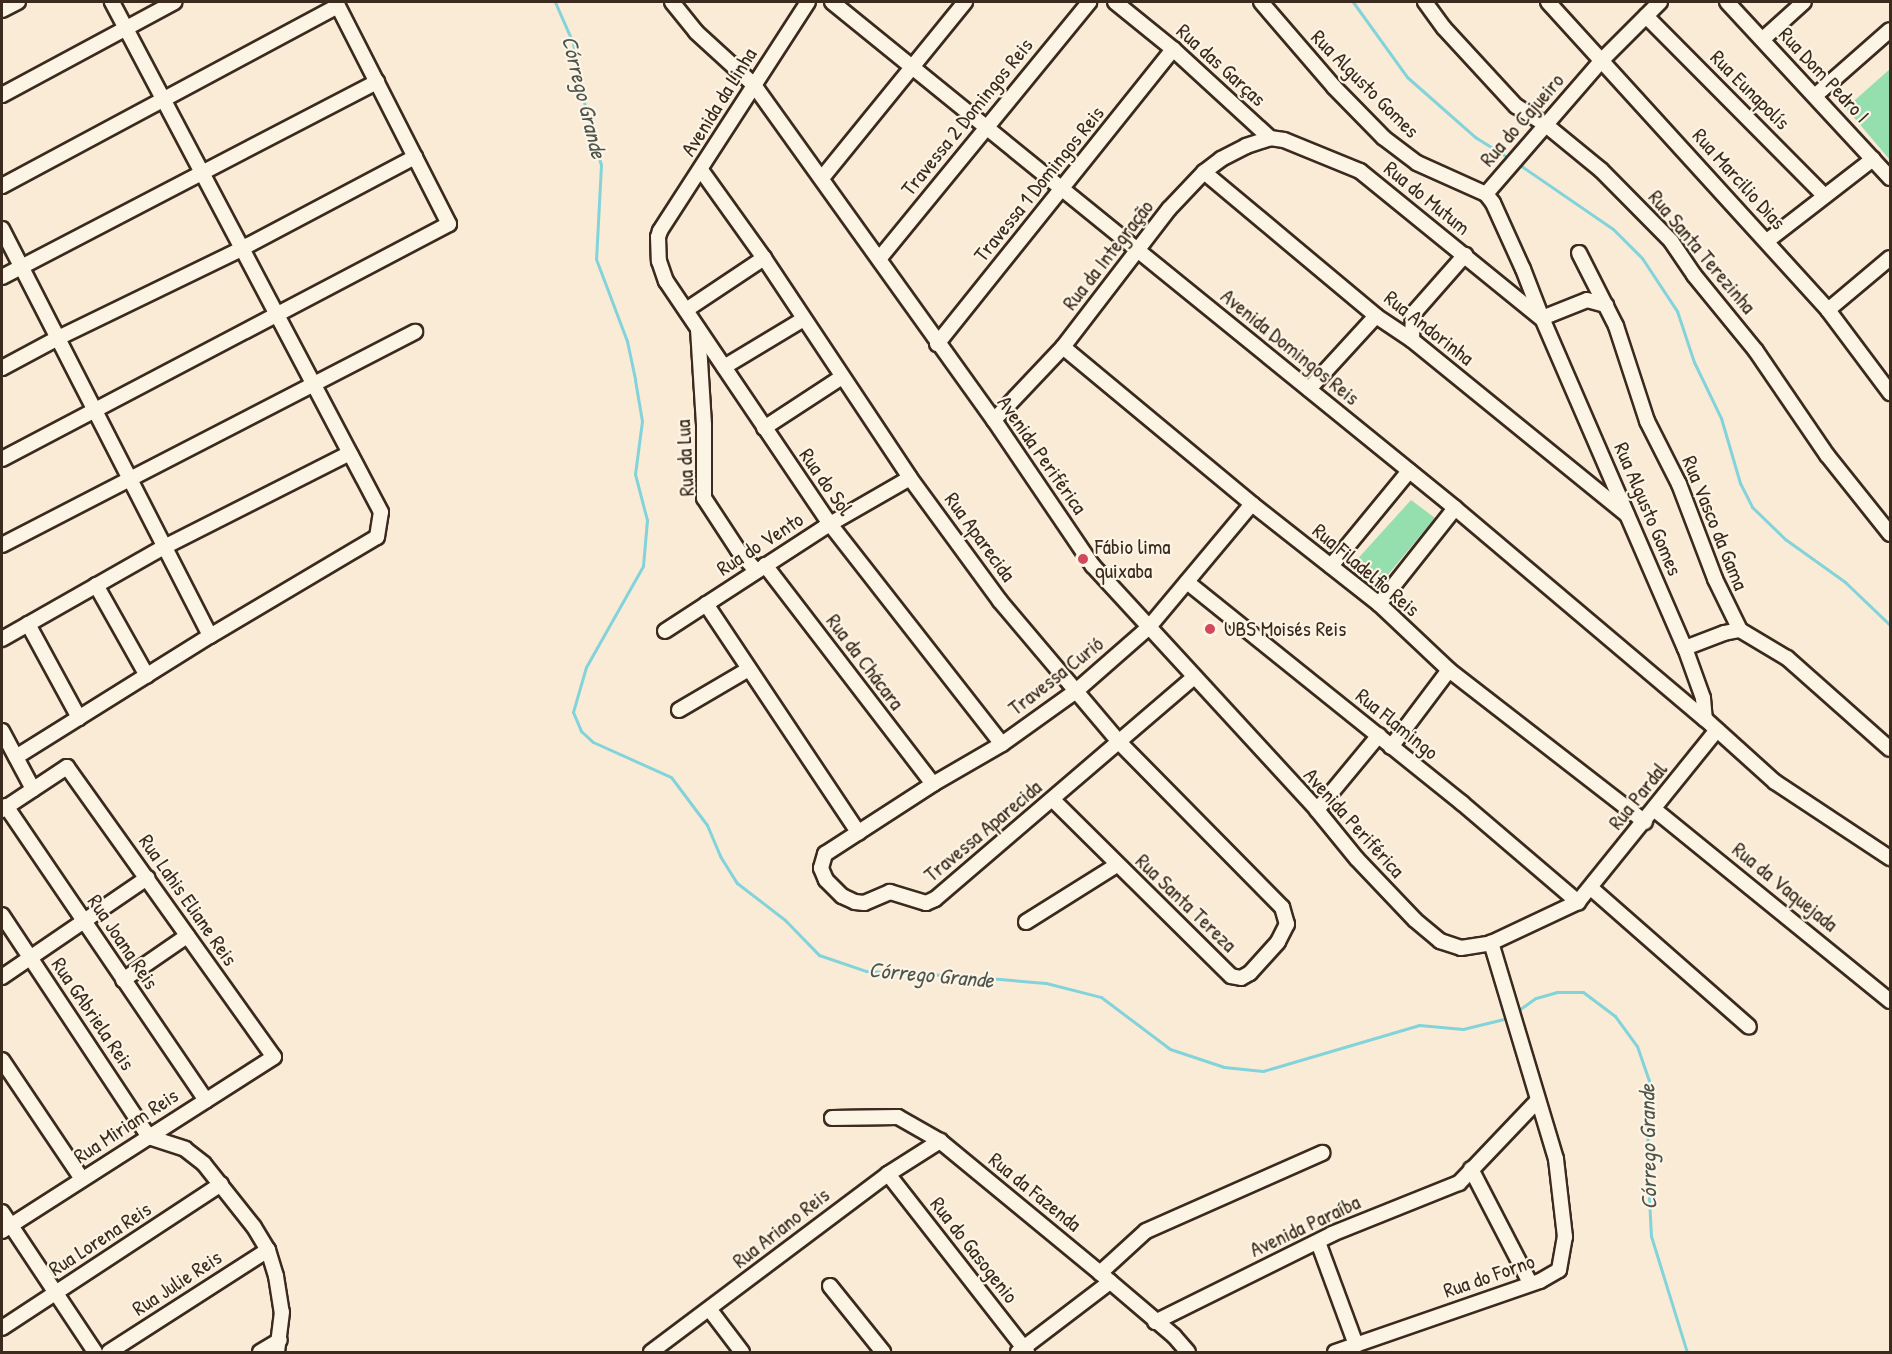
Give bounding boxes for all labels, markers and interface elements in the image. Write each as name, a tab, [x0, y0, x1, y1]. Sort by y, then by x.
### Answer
street label: Rua das Garças	[1171, 18, 1271, 112]
street label: Rua Dom Pedro I	[1773, 22, 1875, 128]
street label: Rua Algusto Gomes	[1306, 25, 1424, 143]
water label: Córrego Grande	[556, 33, 612, 161]
street label: Travessa 2 Domingos Reis	[896, 33, 1038, 201]
street label: Avenida da Linha	[676, 43, 762, 161]
street label: Rua Eunapolís	[1705, 45, 1795, 135]
street label: Rua do Cajueiro	[1475, 68, 1569, 172]
street label: Travessa 1 Domingos Reis	[969, 101, 1109, 267]
street label: Rua Marcilio Dias	[1687, 123, 1791, 235]
street label: Rua do Mutum	[1379, 156, 1475, 240]
street label: Rua Santa Terezinha	[1643, 185, 1761, 319]
street label: Rua da Integração	[1057, 195, 1159, 315]
street label: Avenida Domingos Reis	[1216, 283, 1364, 411]
street label: Rua Andorinha	[1379, 285, 1479, 371]
street label: Avenida Periférica	[992, 391, 1092, 519]
street label: Rua da Lua	[670, 419, 700, 497]
street label: Rua Algusto Gomes	[1609, 439, 1687, 579]
street label: Rua do Sol	[794, 444, 858, 520]
street label: Rua Vasco da Gama	[1677, 452, 1753, 594]
street label: Rua Aparecida	[939, 487, 1021, 587]
street label: Rua do Vento	[712, 507, 808, 581]
street label: Rua Filadelfio Reis	[1307, 518, 1425, 622]
place label: Fábio lima quixaba	[1095, 534, 1171, 584]
marker: Fábio lima quixaba	[1076, 552, 1090, 566]
street label: Rua da Chácara	[821, 609, 909, 715]
place label: UBS Moisés Reis	[1224, 616, 1346, 642]
marker: UBS Moisés Reis	[1201, 620, 1219, 638]
street label: Travessa Curió	[1004, 631, 1108, 721]
street label: Rua Flamingo	[1351, 683, 1443, 765]
street label: Rua Pardal	[1603, 757, 1673, 835]
street label: Avenida Periférica	[1298, 763, 1410, 883]
street label: Travessa Aparecida	[919, 775, 1047, 887]
street label: Rua Lahis Eliane Reis	[133, 829, 243, 971]
street label: Rua da Vaquejada	[1727, 837, 1843, 937]
street label: Rua Santa Tereza	[1130, 849, 1242, 957]
street label: Rua Joana Reis	[82, 890, 164, 994]
street label: Rua GAbriela Reis	[46, 953, 140, 1075]
water label: Córrego Grande	[867, 956, 995, 994]
street label: Rua Miriam Reis	[69, 1083, 183, 1169]
water label: Córrego Grande	[1634, 1084, 1662, 1210]
street label: Rua da Fazenda	[984, 1147, 1086, 1237]
street label: Rua Ariano Reis	[728, 1182, 834, 1274]
street label: Avenida Paraíba	[1246, 1189, 1364, 1263]
street label: Rua do Gasogenio	[925, 1192, 1023, 1308]
street label: Rua Lorena Reis	[44, 1197, 156, 1281]
street label: Rua Julie Reis	[128, 1245, 226, 1321]
street label: Rua do Forno	[1440, 1249, 1538, 1303]

